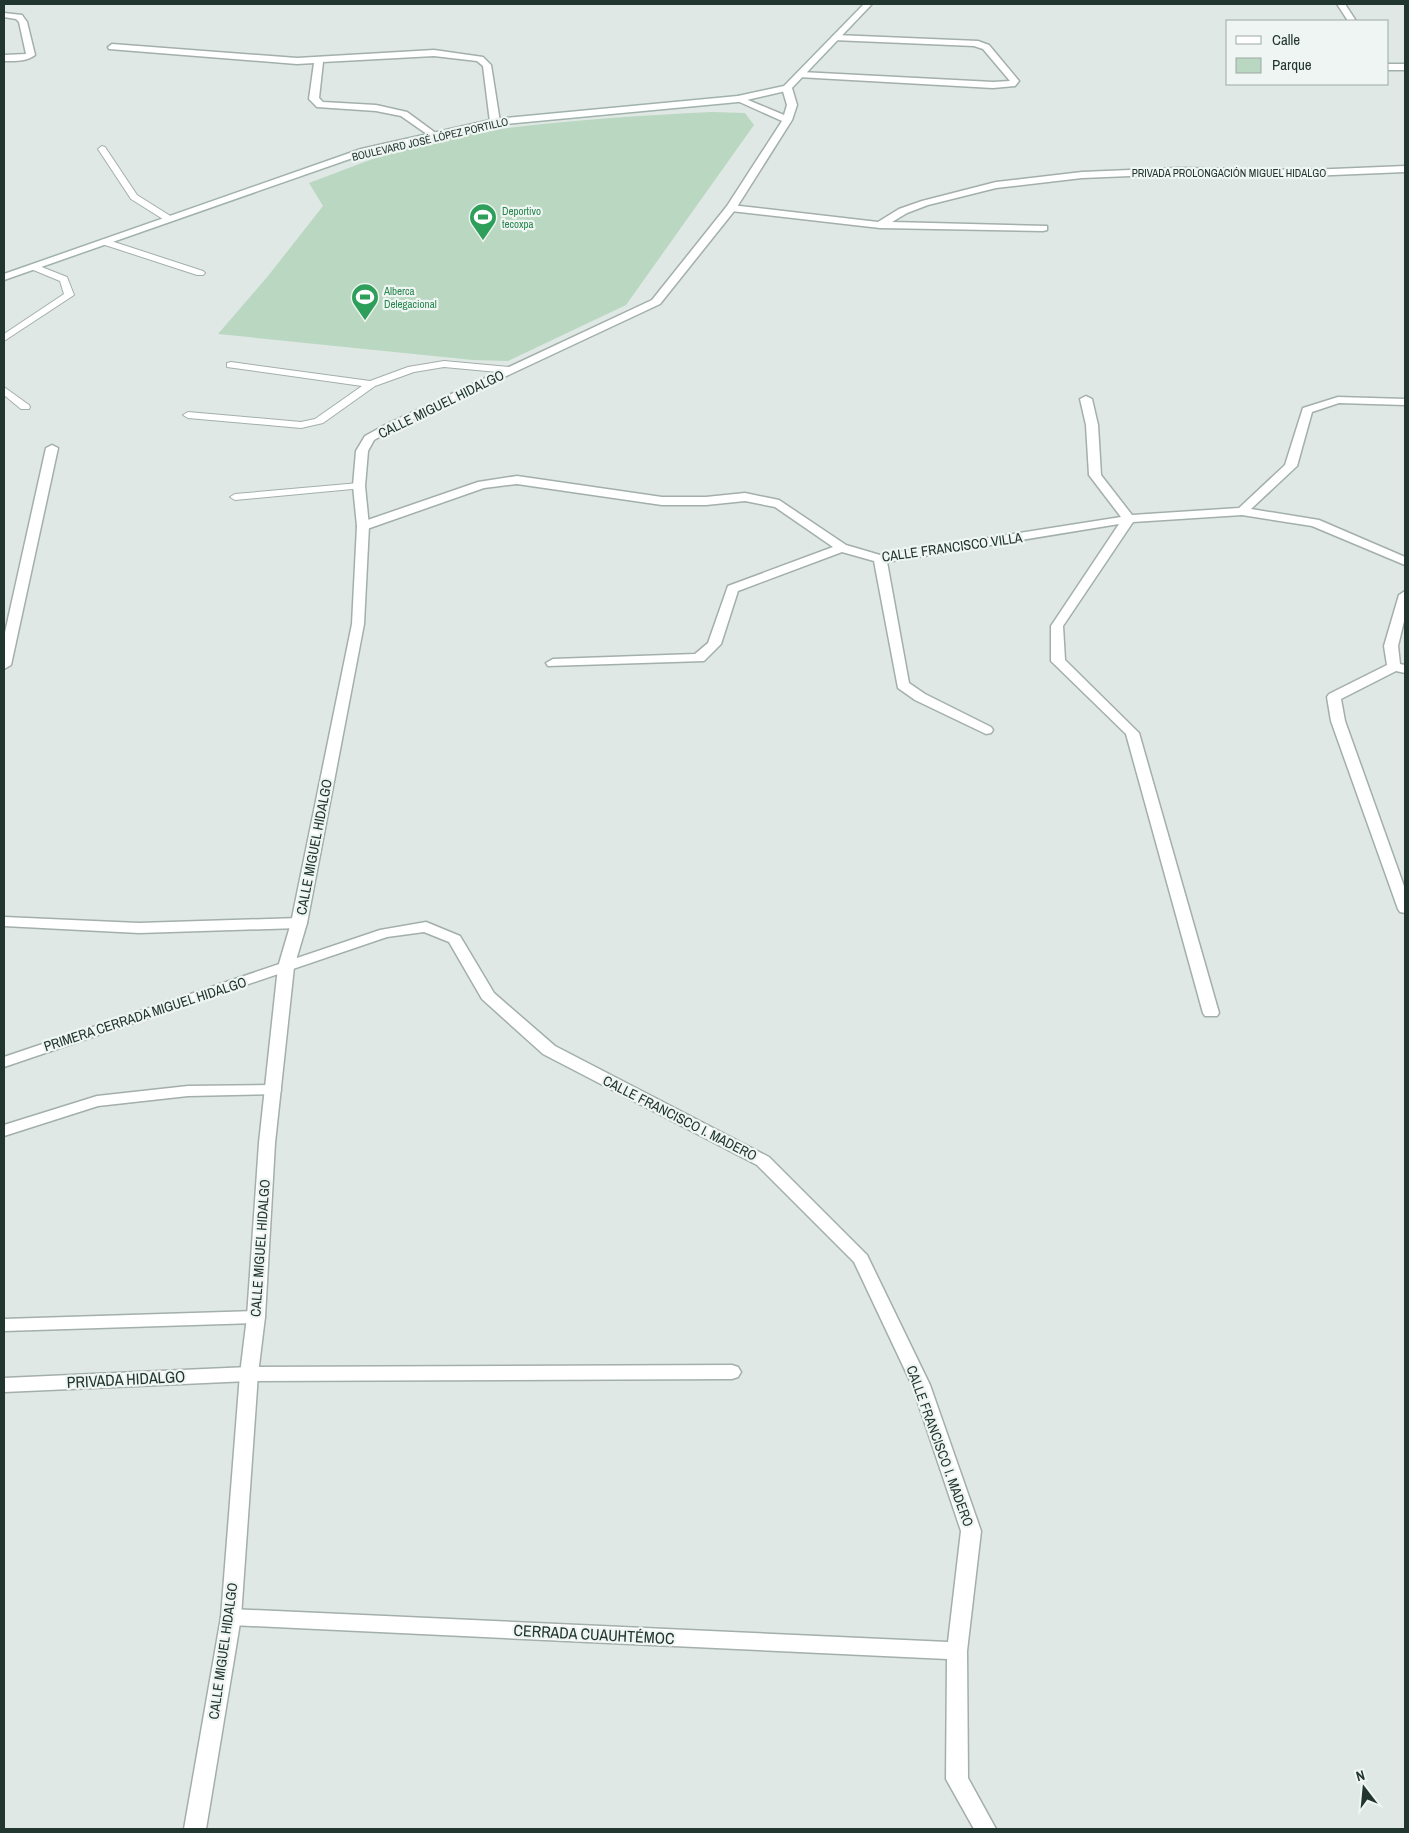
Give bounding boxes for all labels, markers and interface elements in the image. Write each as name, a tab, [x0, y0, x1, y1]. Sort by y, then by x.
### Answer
legend	[1226, 20, 1389, 85]
text: Calle	[1272, 29, 1300, 50]
text: Parque	[1272, 54, 1312, 75]
street label: BOULEVARD JOSÉ LÓPEZ PORTILLO	[350, 114, 510, 164]
street label: PRIVADA PROLONGACIÓN MIGUEL HIDALGO	[1132, 166, 1326, 180]
sports icon: Deportivo tecoxpa	[468, 202, 498, 241]
place label: Deportivo tecoxpa	[502, 204, 541, 231]
sports icon: Alberca Delegacional	[350, 282, 380, 321]
place label: Alberca Delegacional	[383, 284, 437, 311]
street label: CALLE MIGUEL HIDALGO	[375, 366, 507, 442]
street label: CALLE FRANCISCO VILLA	[881, 528, 1024, 566]
street label: CALLE MIGUEL HIDALGO	[292, 777, 336, 916]
street label: PRIMERA CERRADA MIGUEL HIDALGO	[41, 973, 249, 1055]
street label: CALLE FRANCISCO I. MADERO	[600, 1071, 760, 1165]
street label: CALLE MIGUEL HIDALGO	[246, 1178, 274, 1317]
street label: CALLE FRANCISCO I. MADERO	[902, 1363, 978, 1529]
street label: PRIVADA HIDALGO	[66, 1365, 186, 1393]
street label: CALLE MIGUEL HIDALGO	[204, 1581, 242, 1721]
street label: CERRADA CUAUHTÉMOC	[513, 1619, 675, 1649]
north arrow	[1339, 1763, 1389, 1813]
text: N	[1354, 1766, 1367, 1785]

